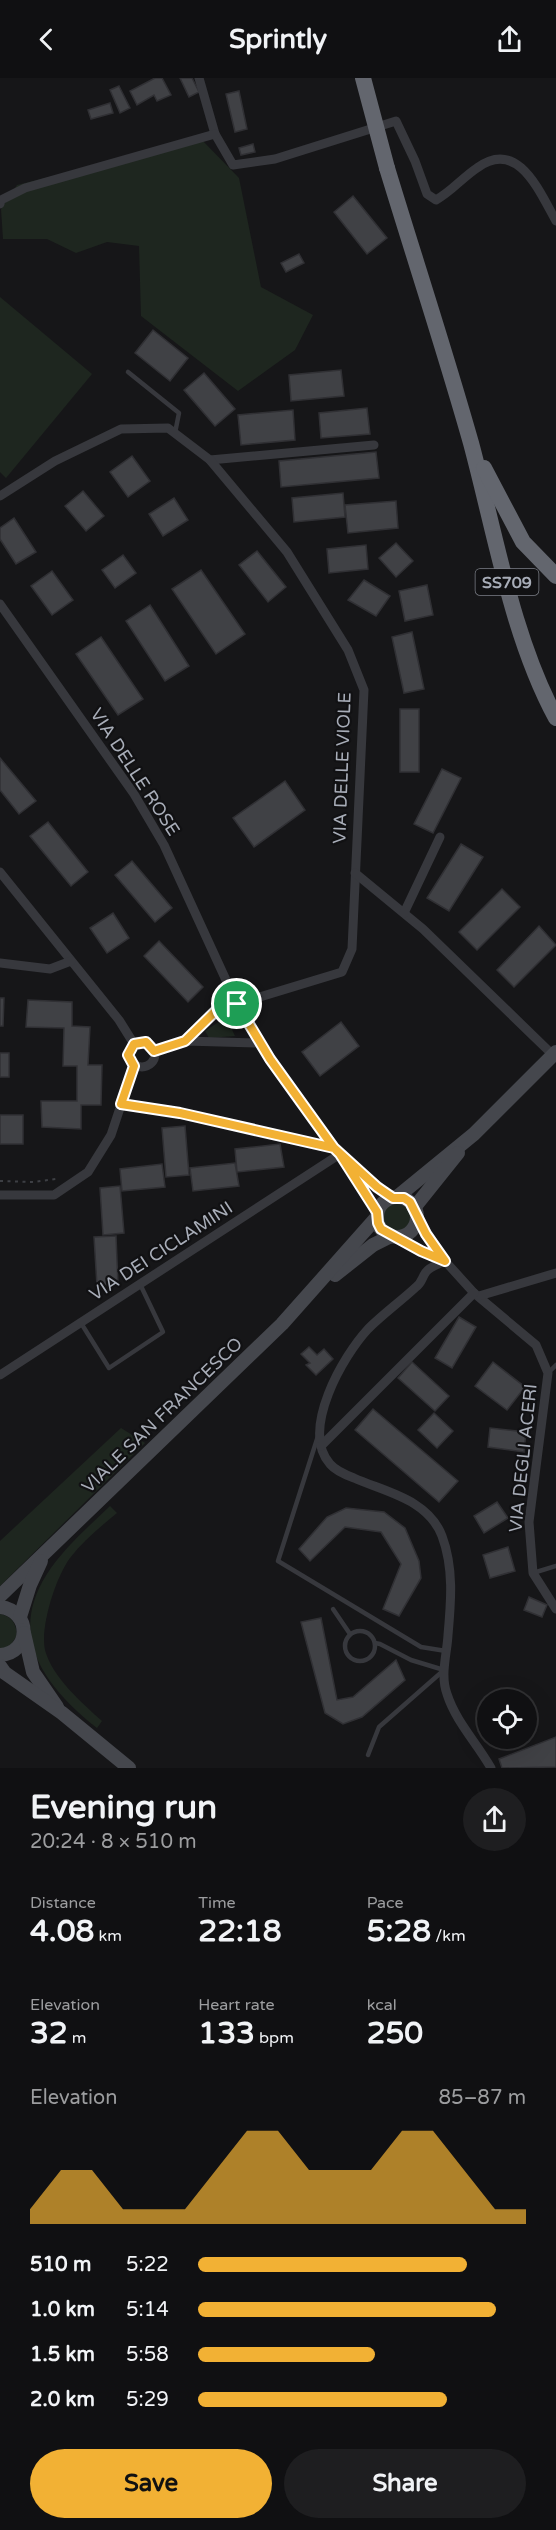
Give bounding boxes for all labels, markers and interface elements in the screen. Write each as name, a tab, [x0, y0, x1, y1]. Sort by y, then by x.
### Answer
icon: back	[30, 23, 63, 56]
text: Sprintly	[229, 23, 327, 56]
icon: share	[493, 23, 526, 56]
road number: SS709	[476, 569, 538, 595]
street label: VIA DELLE VIOLE	[328, 692, 356, 844]
street label: VIA DELLE ROSE	[86, 704, 184, 840]
pin	[211, 978, 262, 1029]
icon: arrive	[220, 987, 253, 1020]
street label: VIA DEI CICLAMINI	[85, 1197, 237, 1305]
street label: VIALE SAN FRANCESCO	[77, 1333, 247, 1497]
street label: VIA DEGLI ACERI	[504, 1382, 542, 1534]
map controls	[477, 1689, 537, 1749]
button: locate	[477, 1689, 537, 1749]
text: Evening run	[30, 1788, 217, 1827]
button: share	[463, 1788, 526, 1851]
text: 20:24 · 8 × 510 m	[30, 1830, 197, 1854]
text: Distance	[30, 1893, 96, 1913]
text: Time	[198, 1893, 236, 1913]
text: Pace	[367, 1893, 404, 1913]
text: 4.08	[30, 1913, 94, 1950]
text: 22:18	[198, 1913, 282, 1950]
text: 5:28	[367, 1913, 431, 1950]
text: km	[94, 1926, 122, 1946]
text: /km	[431, 1926, 466, 1946]
text: Elevation	[30, 1995, 100, 2015]
text: Heart rate	[198, 1995, 275, 2015]
text: kcal	[367, 1995, 397, 2015]
text: 32	[30, 2015, 68, 2052]
text: 133	[198, 2015, 255, 2052]
text: 250	[367, 2015, 423, 2052]
text: m	[68, 2028, 87, 2048]
text: bpm	[255, 2028, 294, 2048]
text: Elevation	[30, 2086, 117, 2110]
text: 85–87 m	[439, 2086, 526, 2110]
text: 510 m	[30, 2253, 91, 2277]
text: 5:22	[126, 2253, 169, 2277]
text: 1.0 km	[30, 2298, 95, 2322]
text: 5:14	[126, 2298, 169, 2322]
text: 1.5 km	[30, 2343, 95, 2367]
text: 5:58	[126, 2343, 169, 2367]
text: 2.0 km	[30, 2388, 95, 2412]
text: 5:29	[126, 2388, 169, 2412]
button: Save	[30, 2449, 272, 2518]
button: Share	[284, 2449, 526, 2518]

